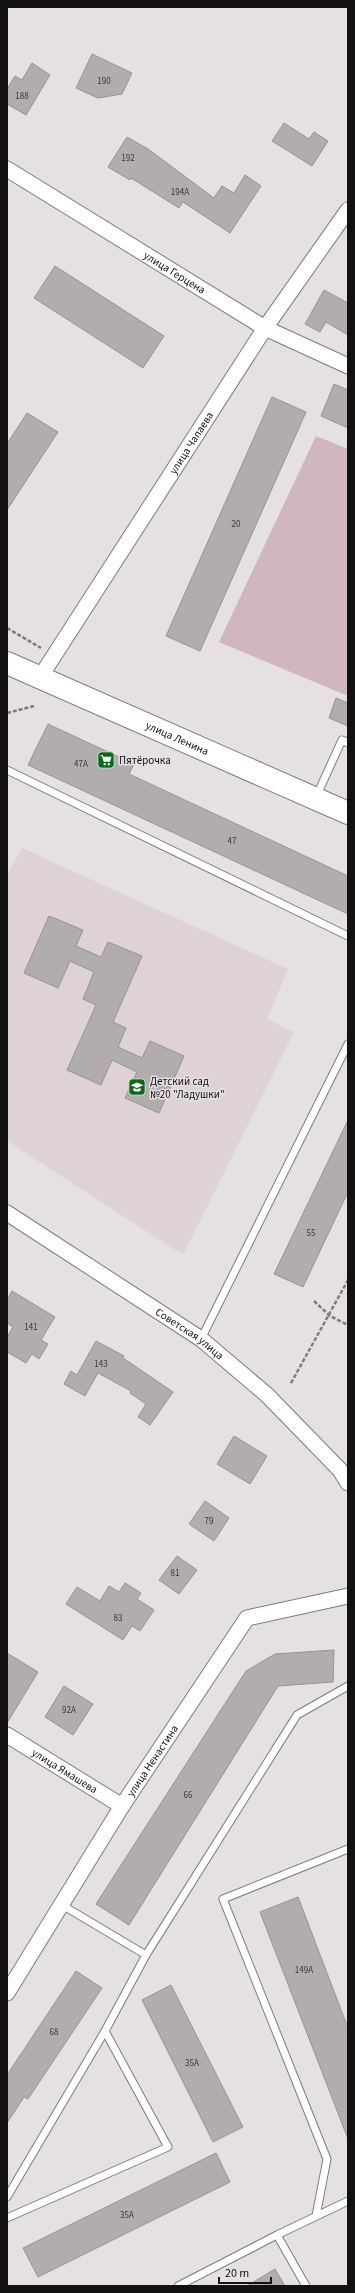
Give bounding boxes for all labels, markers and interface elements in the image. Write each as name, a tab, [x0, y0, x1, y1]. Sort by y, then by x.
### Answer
house number: 190	[97, 75, 111, 88]
house number: 188	[15, 90, 29, 103]
house number: 192	[121, 152, 135, 165]
house number: 194А	[171, 186, 189, 199]
street label: улица Герцена	[141, 248, 208, 298]
street label: улица Чапаева	[166, 409, 217, 477]
house number: 20	[232, 518, 241, 531]
street label: улица Ленина	[143, 718, 211, 759]
supermarket icon: Пятёрочка	[96, 750, 116, 770]
place label: Пятёрочка	[119, 753, 171, 768]
house number: 47А	[74, 758, 88, 771]
house number: 47	[228, 835, 237, 848]
place label: Детский сад №20 "Ладушки"	[150, 1074, 225, 1102]
school or university icon: Детский сад №20 "Ладушки"	[127, 1077, 147, 1097]
house number: 55	[307, 1227, 316, 1240]
street label: Советская улица	[152, 1304, 227, 1363]
house number: 141	[24, 1321, 38, 1334]
house number: 143	[94, 1358, 108, 1371]
house number: 79	[205, 1515, 214, 1528]
house number: 81	[171, 1567, 179, 1580]
house number: 83	[114, 1612, 123, 1625]
house number: 92А	[62, 1704, 76, 1717]
street label: улица Ненастина	[123, 1722, 182, 1800]
street label: улица Ямашева	[29, 1745, 100, 1797]
house number: 66	[184, 1789, 193, 1802]
house number: 149А	[295, 1964, 313, 1977]
house number: 68	[50, 2026, 59, 2039]
house number: 35А	[185, 2057, 199, 2070]
house number: 35А	[120, 2209, 134, 2222]
scale bar	[219, 2259, 271, 2285]
text: 20 m	[225, 2265, 249, 2282]

